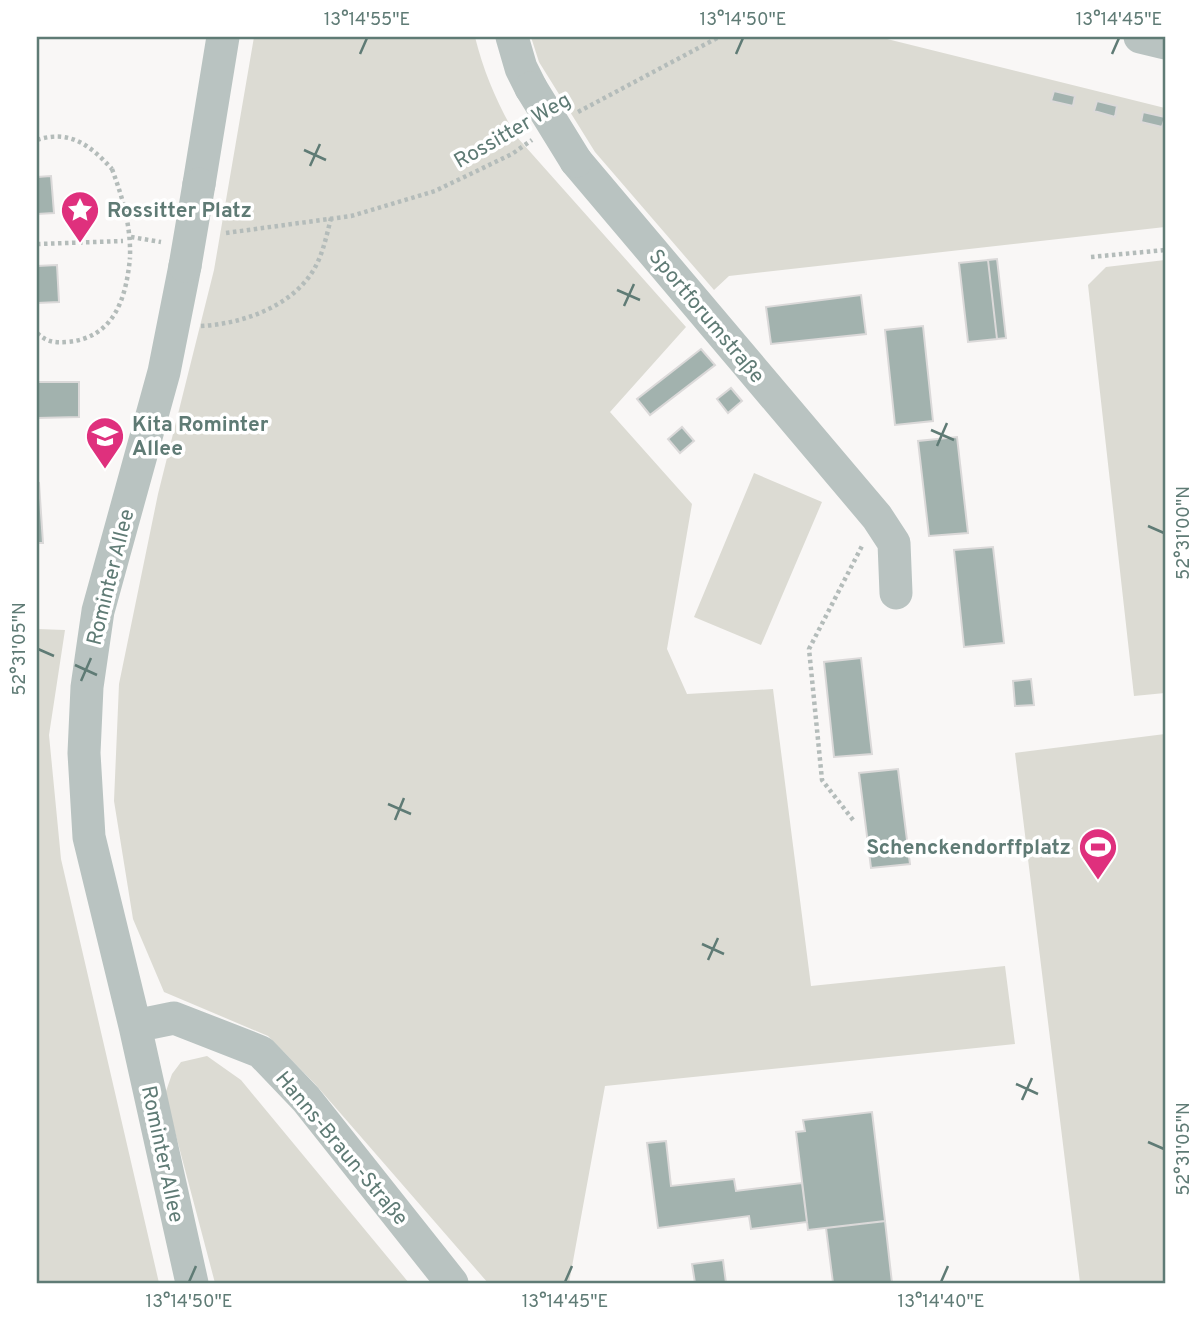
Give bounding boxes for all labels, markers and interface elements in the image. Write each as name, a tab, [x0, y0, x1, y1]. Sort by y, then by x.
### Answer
text: 13°14'55"E	[324, 9, 410, 32]
text: 13°14'50"E	[699, 9, 787, 32]
text: 13°14'45"E	[1076, 9, 1162, 32]
street label: Rossitter Weg	[450, 87, 576, 176]
place icon: Rossitter Platz	[59, 189, 101, 244]
place label: Rossitter Platz	[107, 198, 252, 225]
street label: Sportforumstraße	[642, 244, 770, 390]
place label: Kita Rominter Allee	[132, 412, 269, 463]
school or university icon: Kita Rominter Allee	[84, 415, 126, 470]
text: 52°31'00"N	[1173, 486, 1196, 580]
street label: Rominter Allee	[81, 506, 141, 648]
text: 52°31'05"N	[9, 602, 32, 696]
sports icon: Schenckendorffplatz	[1077, 826, 1119, 881]
place label: Schenckendorffplatz	[866, 835, 1071, 862]
street label: Hanns-Braun-Straße	[268, 1066, 413, 1232]
street label: Rominter Allee	[134, 1083, 189, 1225]
text: 52°31'05"N	[1173, 1102, 1196, 1196]
text: 13°14'50"E	[145, 1291, 233, 1314]
text: 13°14'45"E	[522, 1291, 608, 1314]
text: 13°14'40"E	[897, 1291, 985, 1314]

